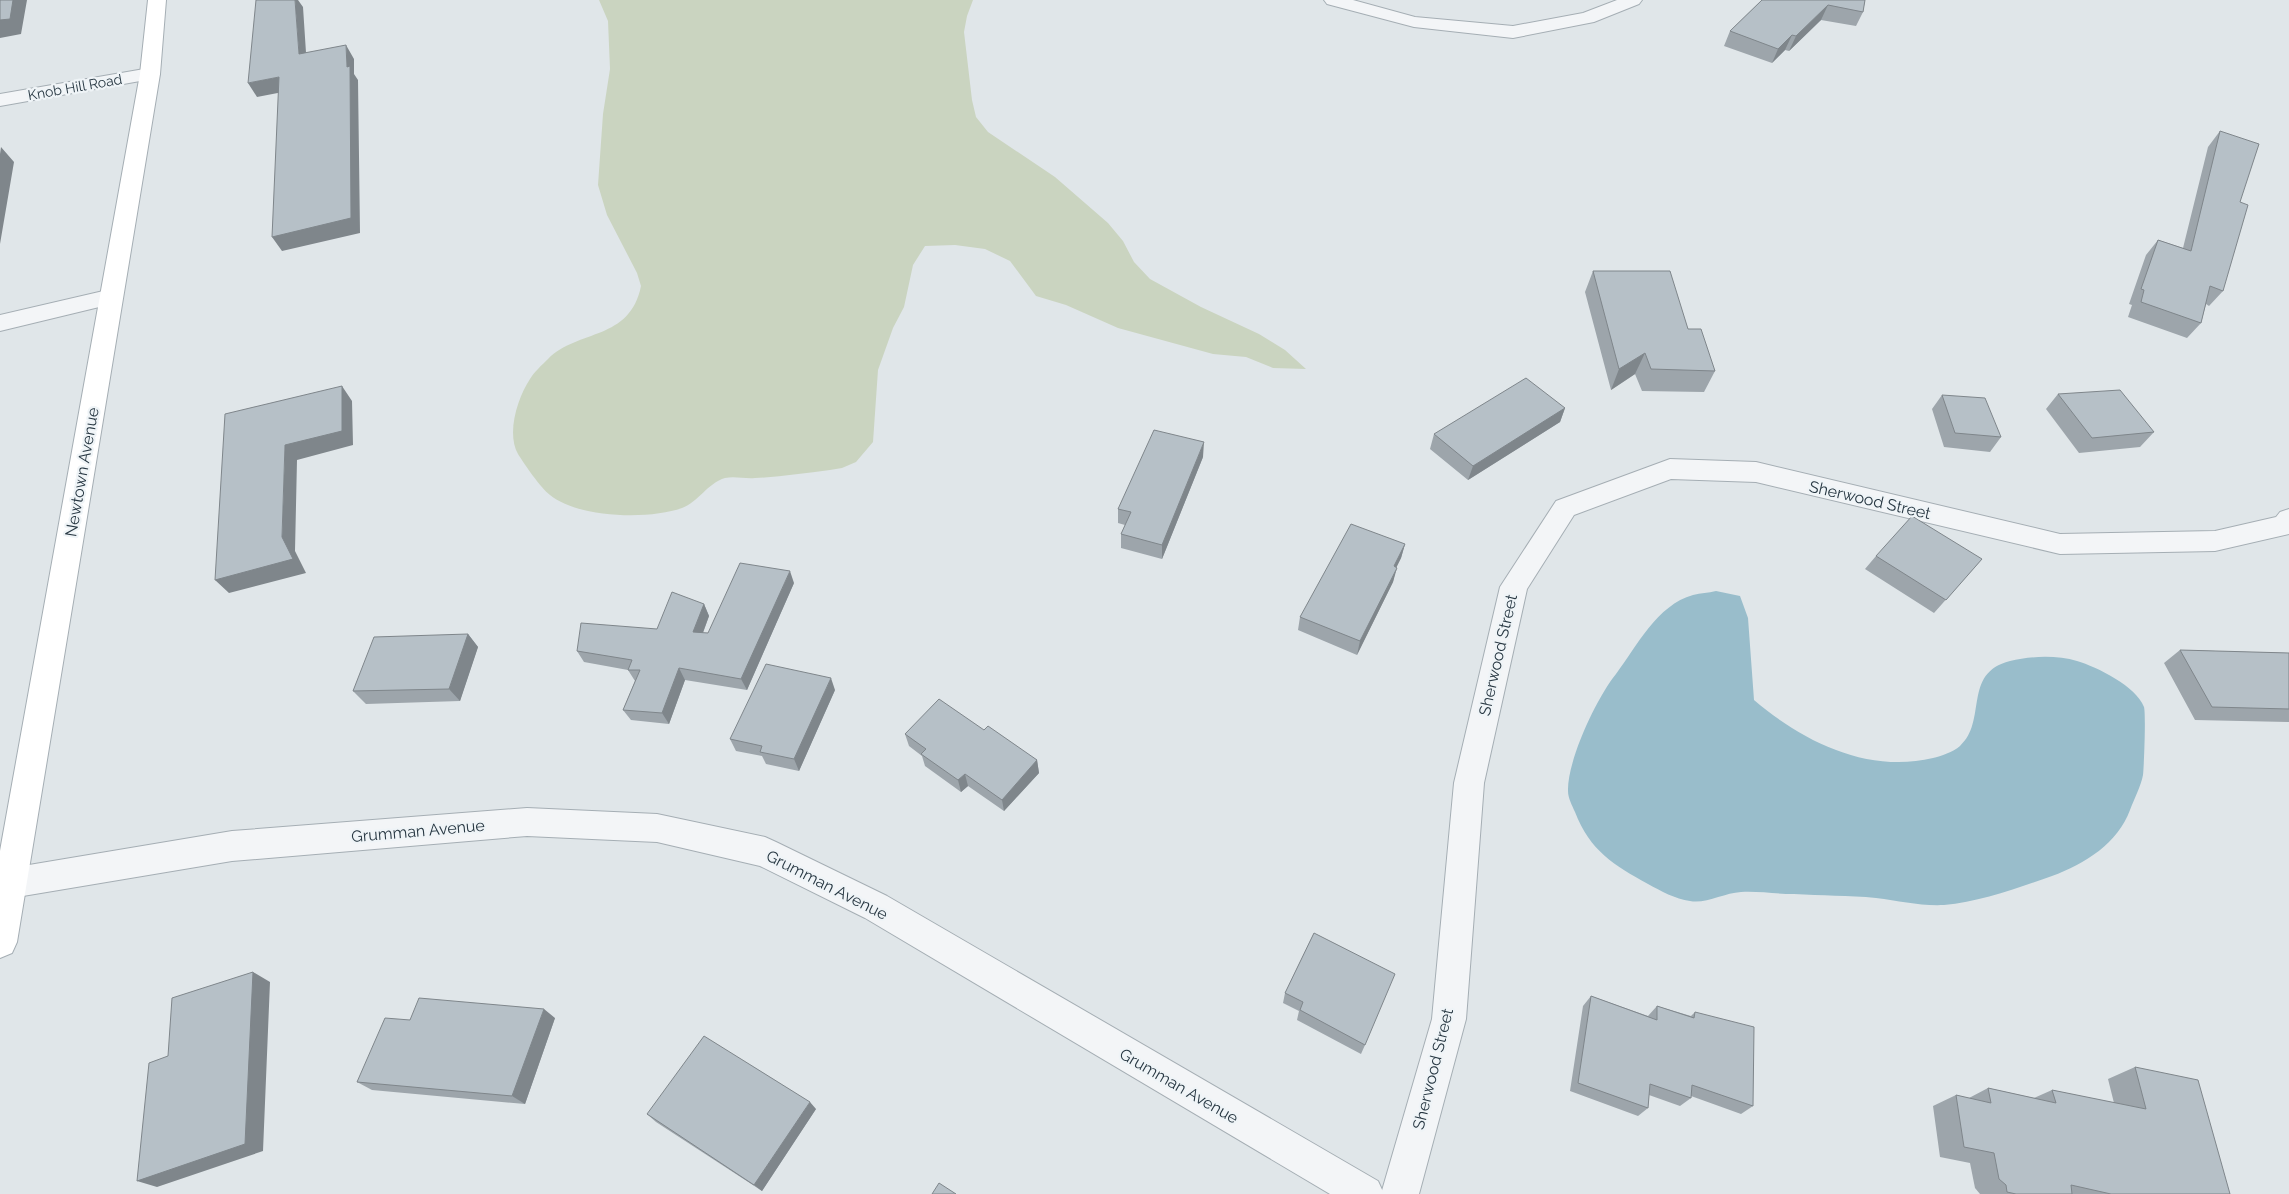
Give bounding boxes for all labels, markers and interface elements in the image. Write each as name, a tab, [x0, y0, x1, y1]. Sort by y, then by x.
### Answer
street label: Knob Hill Road	[27, 71, 123, 103]
street label: Newtown Avenue	[61, 406, 103, 538]
street label: Sherwood Street	[1807, 477, 1933, 523]
street label: Sherwood Street	[1475, 592, 1521, 718]
street label: Grumman Avenue	[351, 816, 485, 846]
street label: Grumman Avenue	[763, 846, 891, 924]
street label: Sherwood Street	[1409, 1006, 1457, 1132]
street label: Grumman Avenue	[1116, 1044, 1242, 1128]

